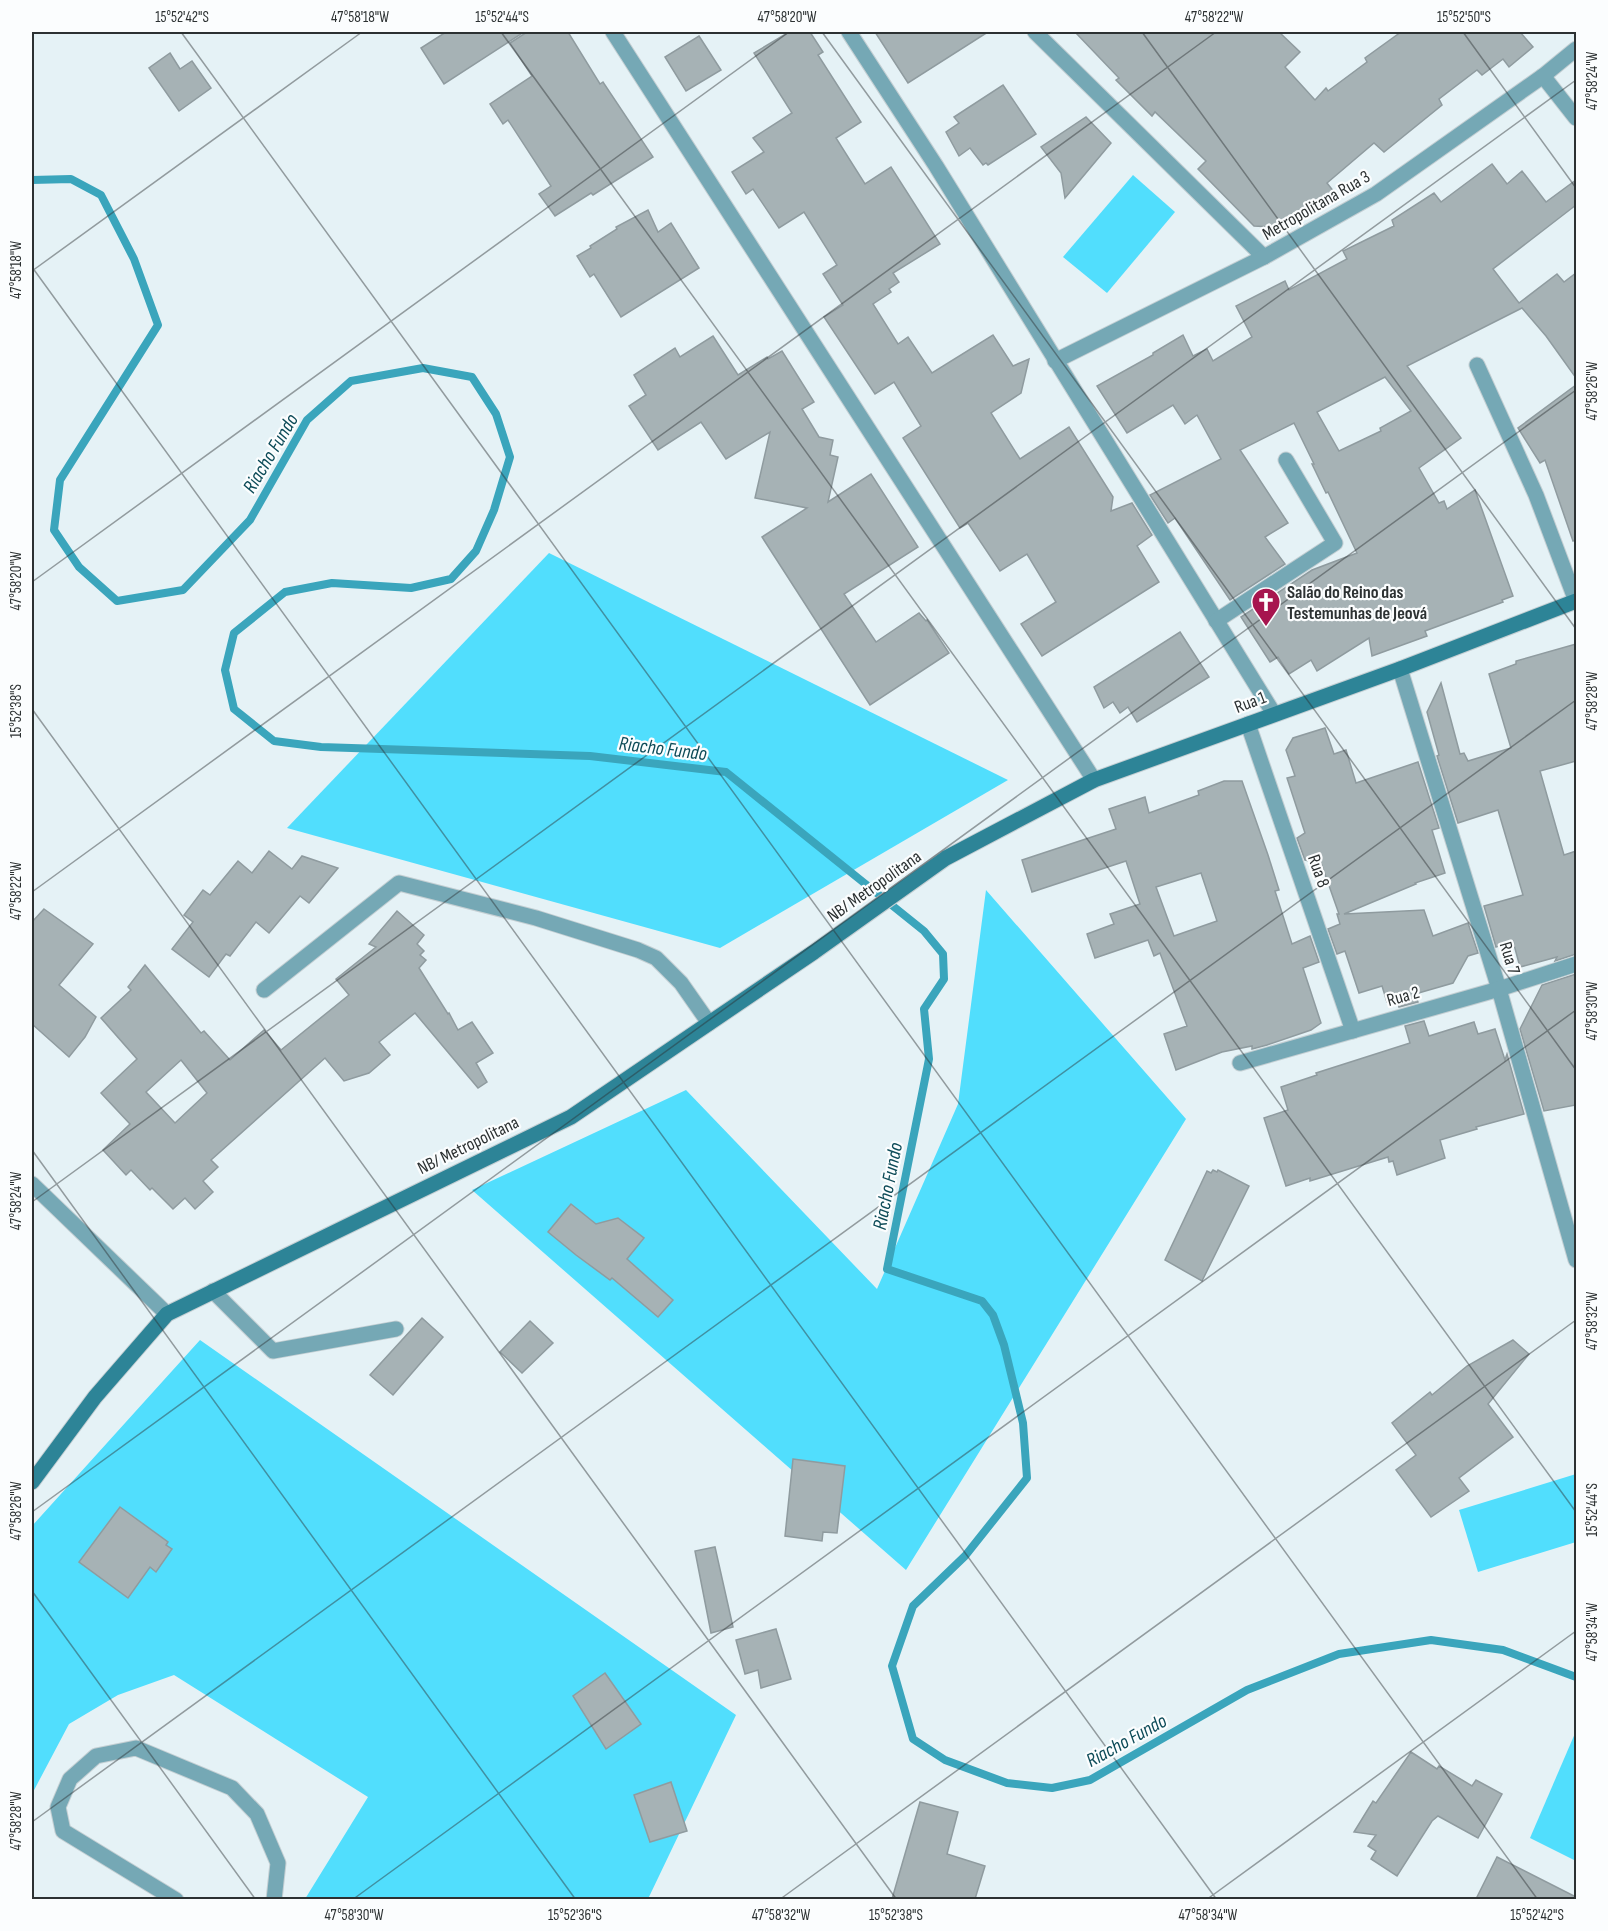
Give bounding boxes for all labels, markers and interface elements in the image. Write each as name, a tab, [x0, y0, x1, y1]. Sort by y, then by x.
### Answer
text: 15°52'42"S	[155, 8, 209, 27]
text: 47°58'18"W	[331, 8, 389, 27]
text: 15°52'44"S	[475, 8, 529, 27]
text: 47°58'20"W	[757, 8, 817, 27]
text: 47°58'22"W	[1185, 8, 1244, 27]
text: 15°52'50"S	[1437, 8, 1491, 27]
text: 47°58'24"W	[1583, 51, 1602, 110]
street label: Metropolitana Rua 3	[1259, 166, 1374, 245]
text: 47°58'18"W	[7, 241, 26, 299]
text: 47°58'26"W	[1583, 361, 1602, 420]
water label: Riacho Fundo	[238, 409, 304, 498]
text: 47°58'20"W	[7, 551, 26, 611]
place label: Salão do Reino das Testemunhas de Jeová	[1287, 582, 1427, 624]
church icon: Salão do Reino das Testemunhas de Jeová	[1250, 586, 1282, 628]
text: 47°58'28"W	[1583, 671, 1602, 730]
text: 15°52'38"S	[7, 684, 26, 738]
street label: Rua 1	[1232, 687, 1269, 718]
water label: Riacho Fundo	[618, 732, 708, 766]
street label: NB/ Metropolitana	[823, 846, 925, 927]
street label: Rua 8	[1303, 852, 1334, 891]
text: 47°58'22"W	[7, 861, 26, 920]
street label: Rua 7	[1495, 939, 1525, 978]
text: 47°58'30"W	[1583, 981, 1602, 1041]
street label: Rua 2	[1384, 982, 1422, 1011]
street label: NB/ Metropolitana	[414, 1112, 522, 1179]
water label: Riacho Fundo	[868, 1141, 908, 1232]
text: 47°58'24"W	[7, 1171, 26, 1230]
text: 47°58'32"W	[1583, 1291, 1602, 1350]
text: 47°58'26"W	[7, 1481, 26, 1540]
text: 15°52'44"S	[1583, 1483, 1602, 1537]
text: 47°58'34"W	[1583, 1602, 1602, 1661]
water label: Riacho Fundo	[1082, 1709, 1171, 1773]
text: 47°58'28"W	[7, 1791, 26, 1850]
text: 47°58'30"W	[324, 1906, 384, 1925]
text: 15°52'36"S	[548, 1906, 602, 1925]
text: 47°58'32"W	[752, 1906, 811, 1925]
text: 15°52'38"S	[869, 1906, 923, 1925]
text: 47°58'34"W	[1179, 1906, 1238, 1925]
text: 15°52'42"S	[1510, 1906, 1564, 1925]

